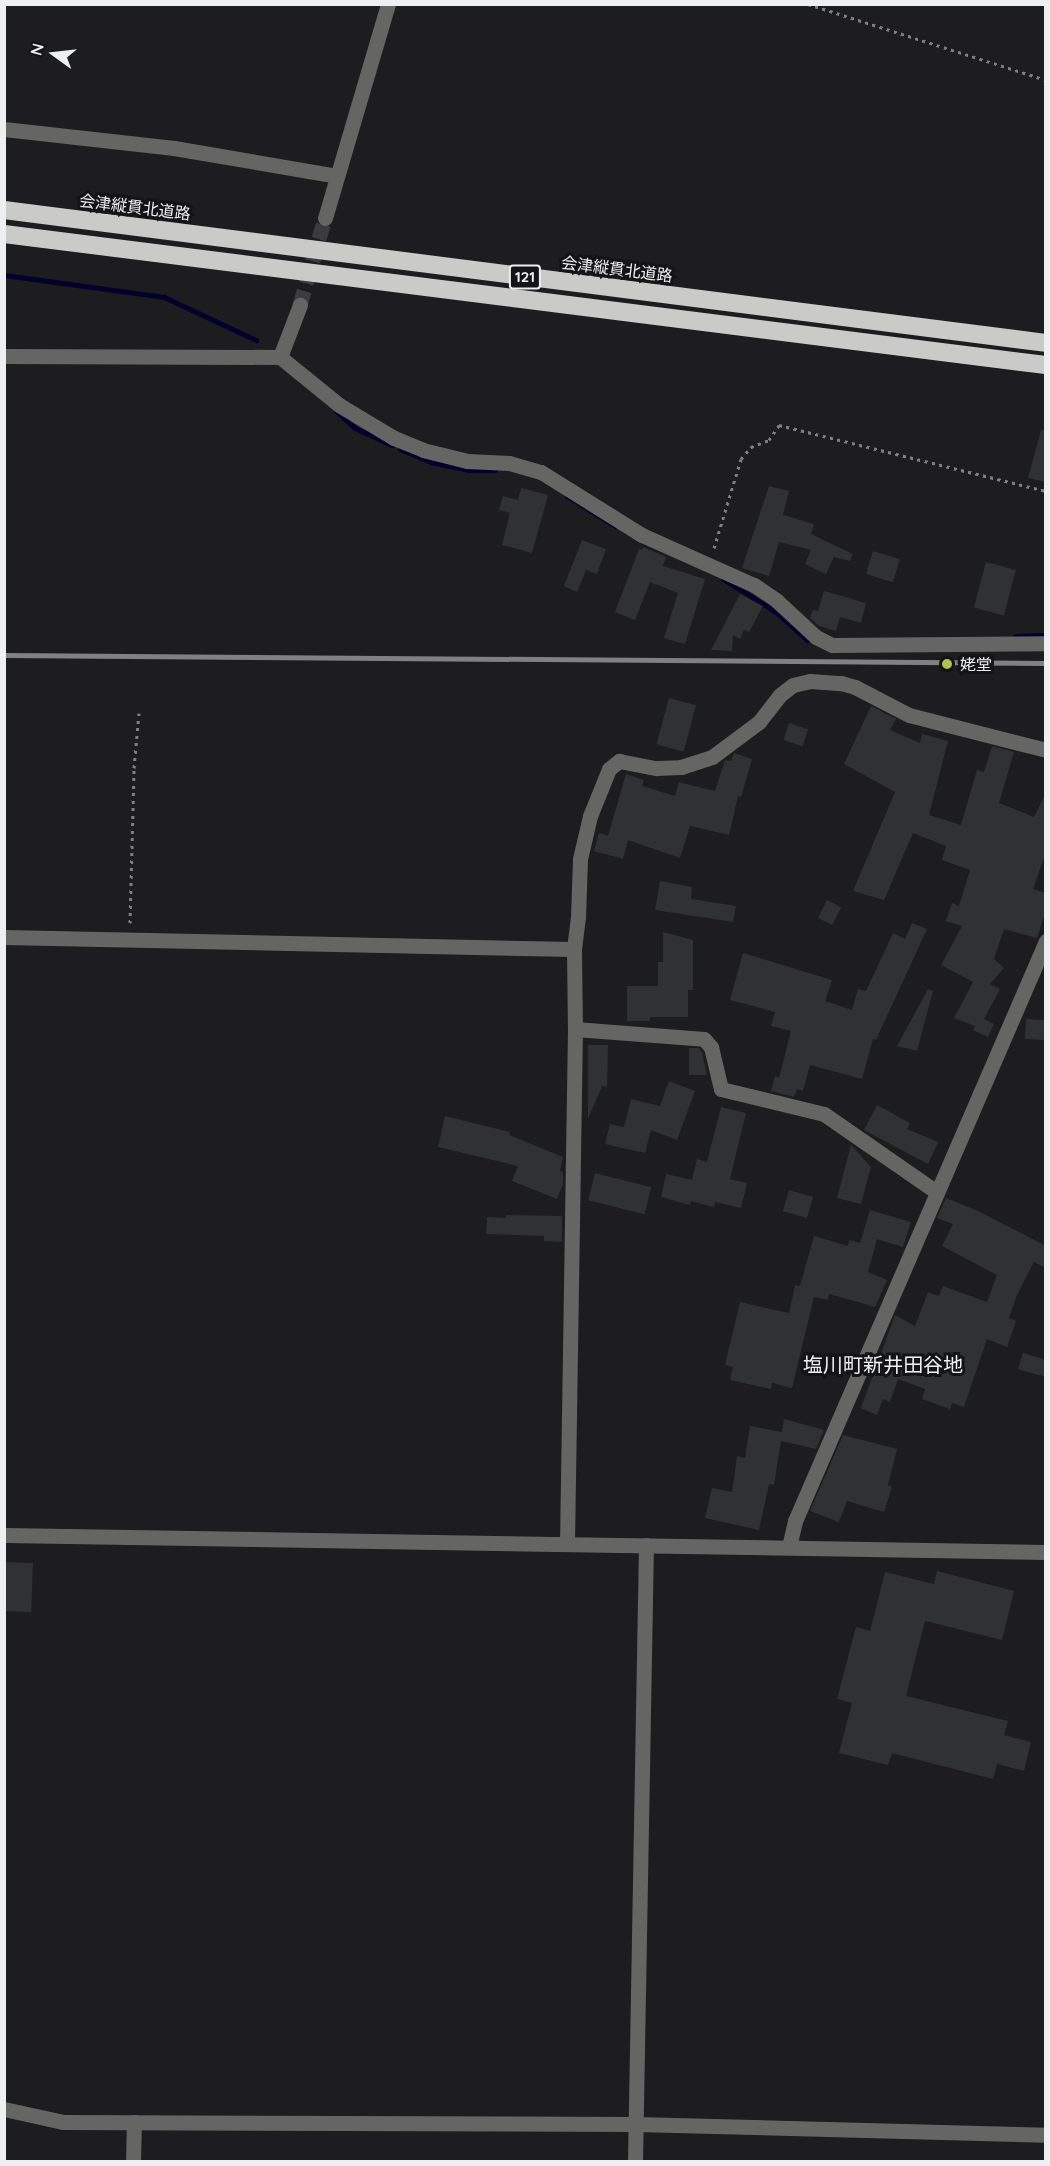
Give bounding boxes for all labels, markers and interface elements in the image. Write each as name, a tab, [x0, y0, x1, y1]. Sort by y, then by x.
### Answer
north arrow	[24, 24, 84, 84]
text: N	[25, 41, 48, 58]
street label: 会津縦貫北道路	[78, 191, 192, 223]
street label: 会津縦貫北道路	[560, 253, 674, 285]
road number: 121	[508, 265, 542, 289]
place label: 姥堂	[960, 654, 992, 674]
marker: 姥堂	[938, 655, 956, 673]
district label: 塩川町新井田谷地	[803, 1352, 963, 1376]

